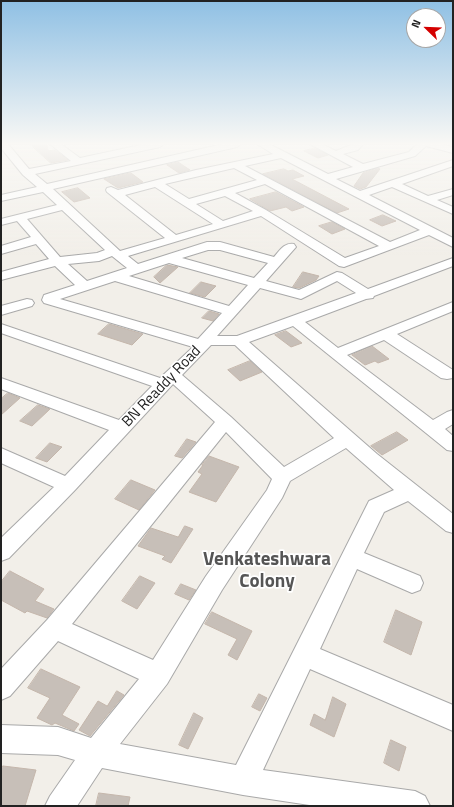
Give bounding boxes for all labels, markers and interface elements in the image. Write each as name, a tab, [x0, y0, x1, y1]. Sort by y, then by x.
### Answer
north arrow	[406, 8, 446, 48]
text: N	[407, 17, 425, 30]
street label: BN Readdy Road	[119, 343, 205, 431]
district label: Venkateshwara Colony	[203, 549, 331, 593]

